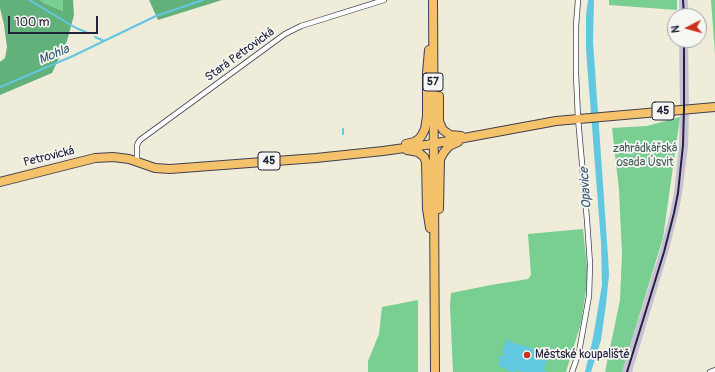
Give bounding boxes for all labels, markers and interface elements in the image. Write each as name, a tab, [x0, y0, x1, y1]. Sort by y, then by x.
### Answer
scale bar	[10, 8, 100, 34]
north arrow	[667, 8, 707, 48]
text: 100 m	[15, 15, 49, 30]
street label: Stará Petrovická	[203, 25, 277, 85]
text: N	[669, 25, 682, 34]
water label: Mohla	[36, 42, 72, 68]
road number: 57	[423, 73, 443, 91]
road number: 45	[652, 102, 674, 120]
park label: zahrádkářská osada Úsvit	[613, 142, 677, 170]
street label: Petrovická	[22, 144, 76, 170]
road number: 45	[258, 152, 280, 170]
water label: Opavice	[577, 167, 595, 209]
place label: Městské koupaliště	[535, 348, 630, 362]
marker: Městské koupaliště	[522, 350, 532, 360]

